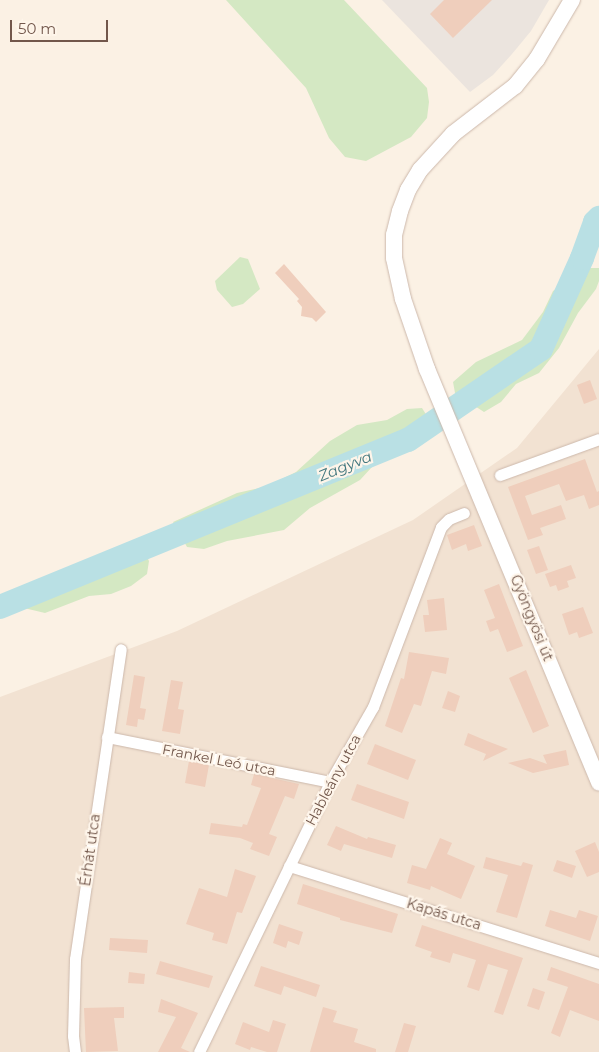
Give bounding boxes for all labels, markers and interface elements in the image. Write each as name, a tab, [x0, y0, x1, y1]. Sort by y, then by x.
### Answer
scale bar	[12, 10, 110, 42]
text: 50 m	[18, 19, 56, 38]
water label: Zagyva	[316, 447, 374, 485]
street label: Gyöngyösi út	[507, 572, 557, 664]
street label: Hableány utca	[302, 732, 364, 828]
street label: Frankel Leó utca	[161, 741, 277, 779]
street label: Érhát utca	[77, 813, 103, 887]
street label: Kapás utca	[405, 895, 483, 933]

